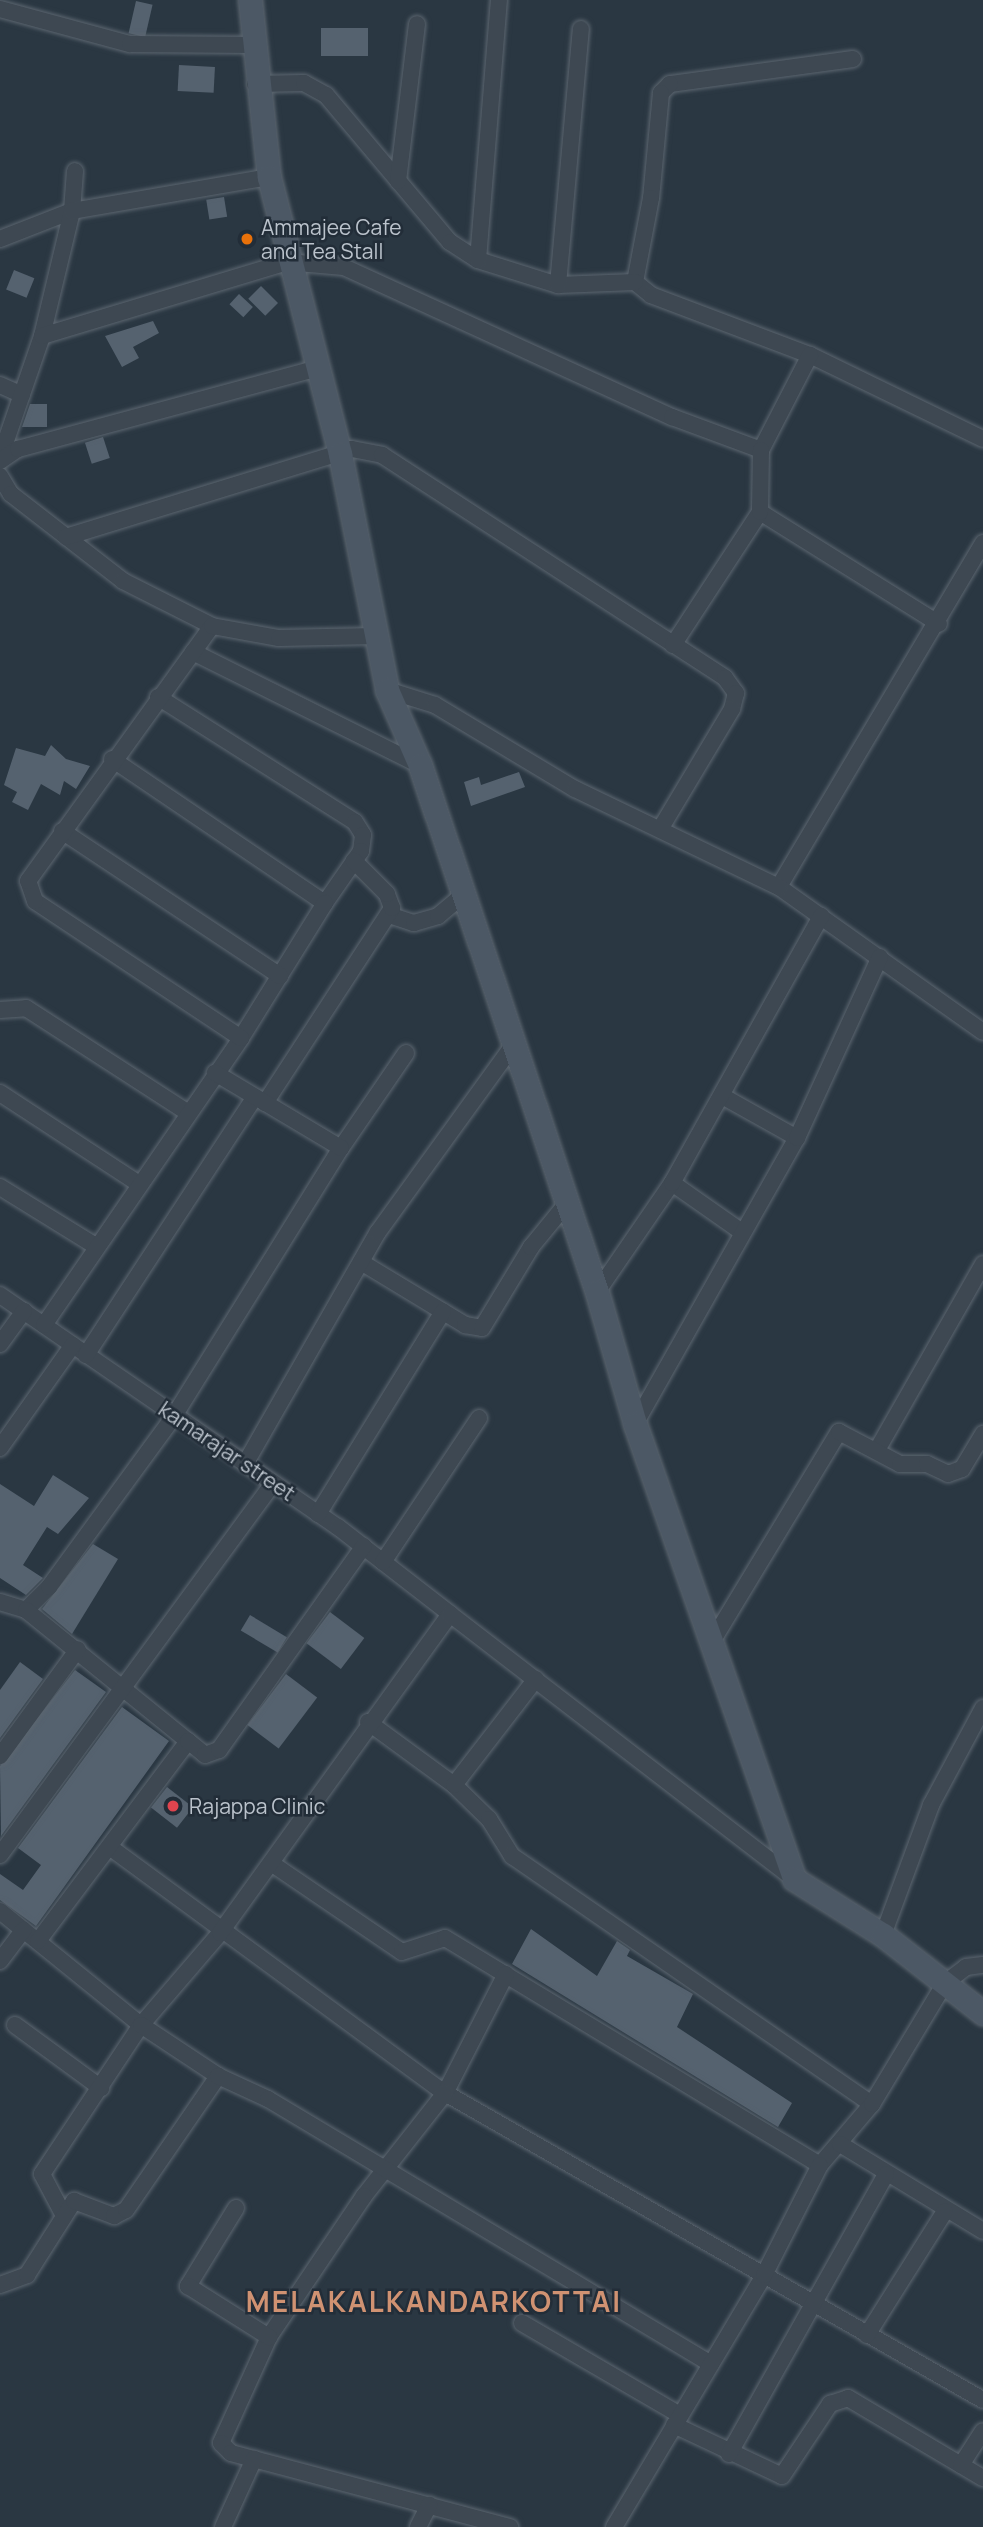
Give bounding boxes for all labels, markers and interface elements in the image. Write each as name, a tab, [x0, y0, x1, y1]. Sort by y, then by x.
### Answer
place label: Ammajee Cafe and Tea Stall	[261, 214, 402, 264]
marker: Ammajee Cafe and Tea Stall	[239, 231, 255, 247]
street label: kamarajar street	[154, 1396, 300, 1506]
place label: Rajappa Clinic	[189, 1793, 325, 1819]
marker: Rajappa Clinic	[163, 1796, 183, 1816]
district label: MELAKALKANDARKOTTAI	[248, 2284, 620, 2318]

